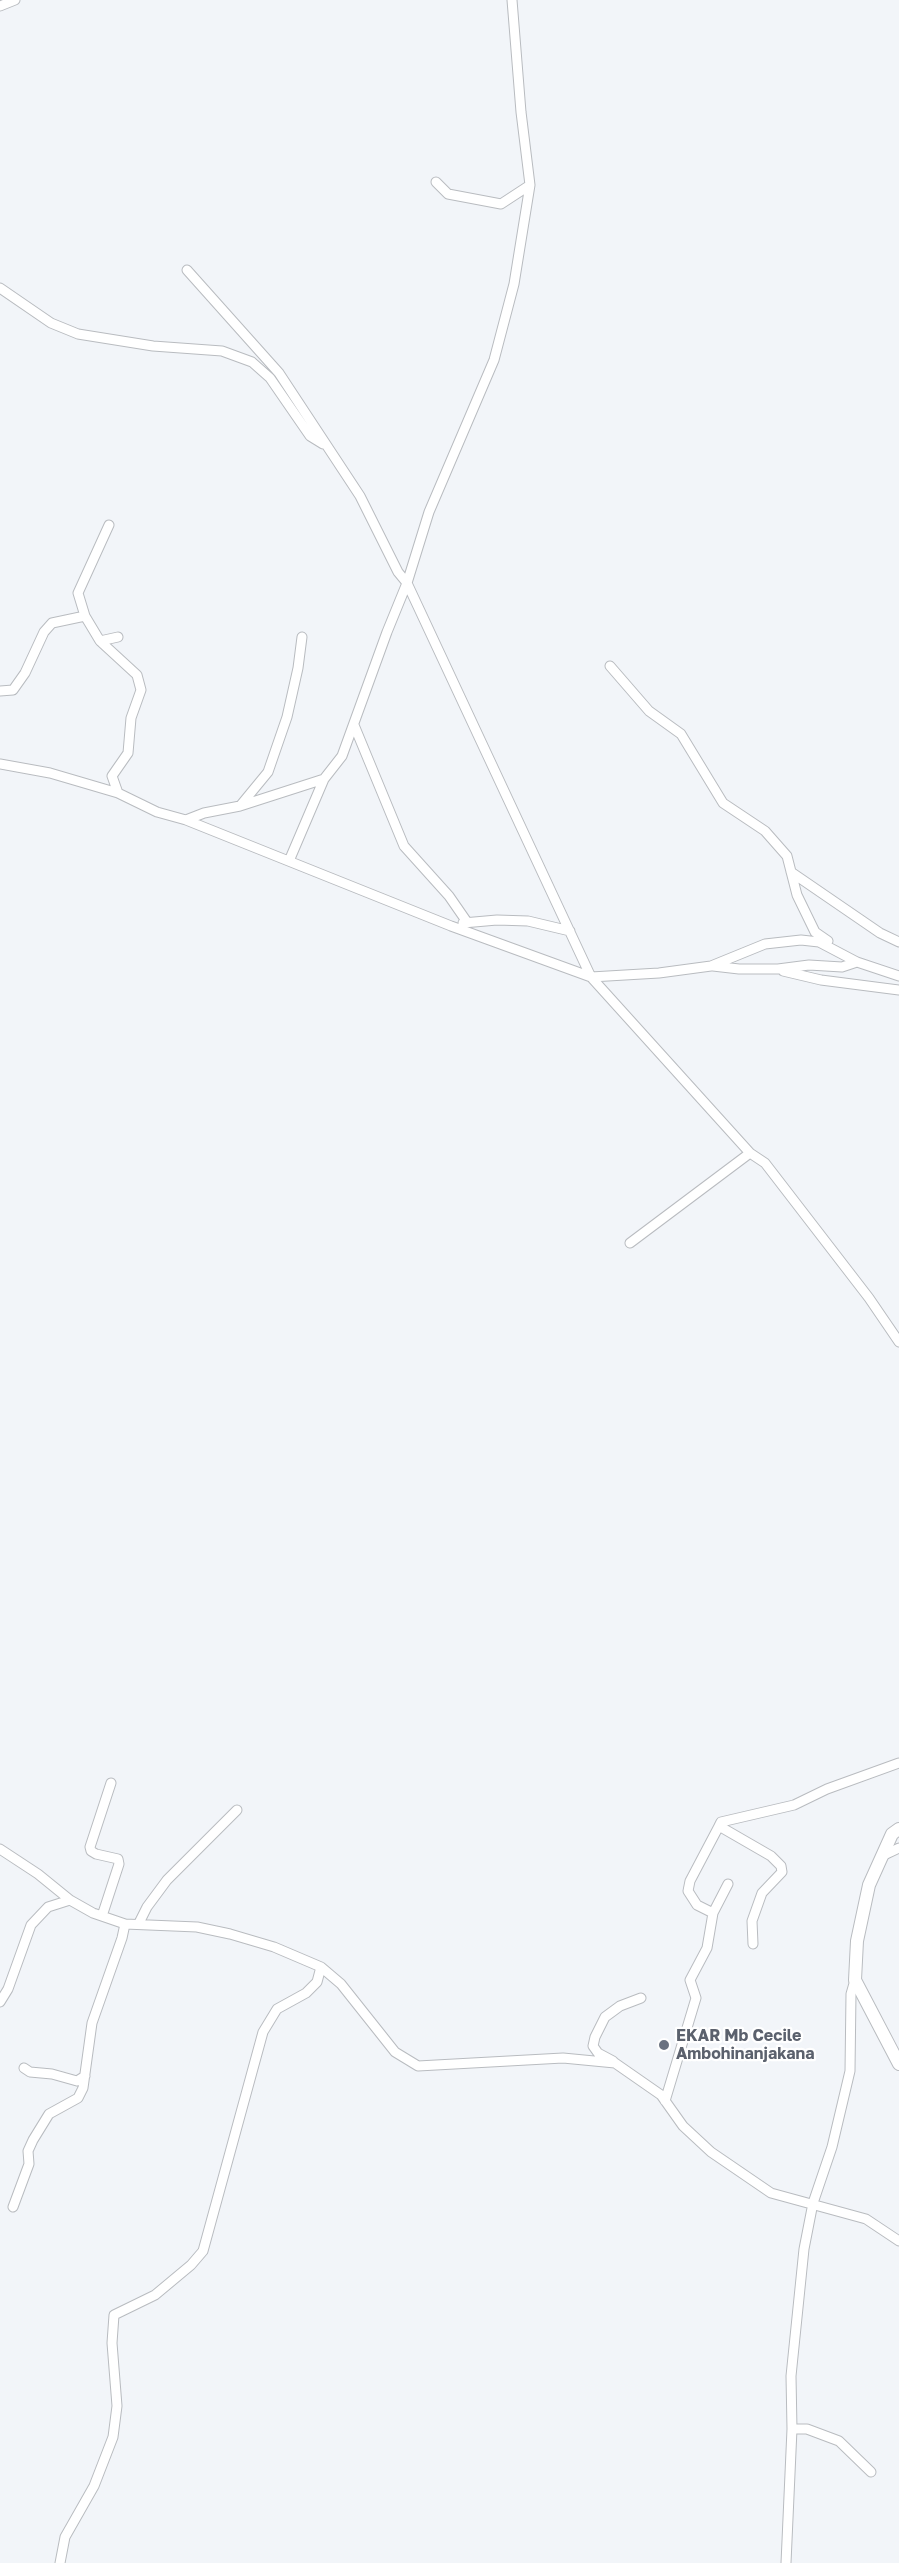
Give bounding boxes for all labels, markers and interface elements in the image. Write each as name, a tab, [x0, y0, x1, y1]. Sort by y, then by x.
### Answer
place label: EKAR Mb Cecile Ambohinanjakana	[676, 2026, 815, 2064]
marker: EKAR Mb Cecile Ambohinanjakana	[657, 2038, 671, 2052]

